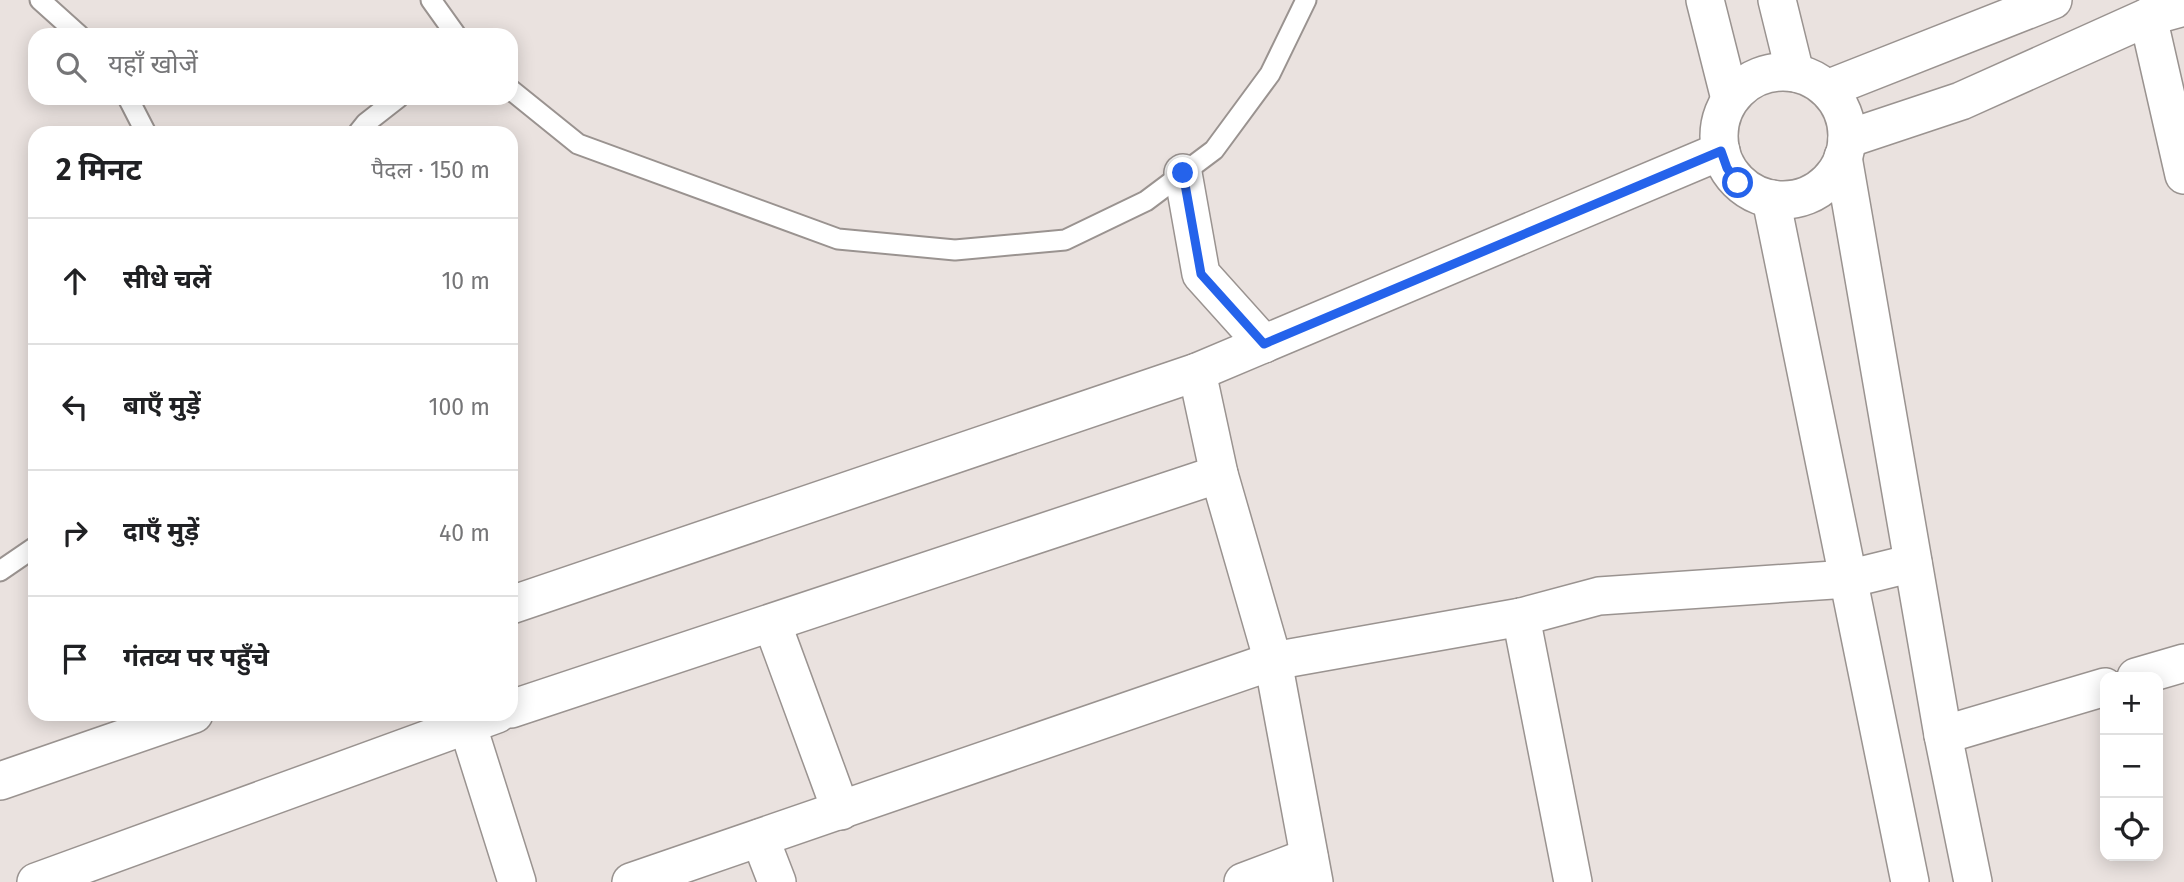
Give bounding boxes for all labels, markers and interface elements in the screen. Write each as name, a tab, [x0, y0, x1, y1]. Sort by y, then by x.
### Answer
search box	[28, 28, 518, 105]
icon: search	[52, 48, 90, 86]
text: यहाँ खोजें	[108, 49, 198, 80]
text: 2 मिनट	[56, 152, 142, 188]
text: पैदल · 150 m	[371, 156, 490, 184]
route end	[1167, 157, 1198, 188]
route start	[1722, 167, 1753, 198]
icon: ahead	[56, 262, 94, 300]
text: सीधे चलें	[123, 264, 211, 295]
text: 10 m	[441, 267, 490, 295]
icon: left	[56, 388, 94, 426]
text: बाएँ मुड़ें	[123, 390, 200, 421]
text: 100 m	[429, 393, 490, 421]
icon: right	[56, 514, 94, 552]
text: दाएँ मुड़ें	[123, 516, 199, 547]
text: 40 m	[439, 519, 490, 547]
icon: arrive	[56, 640, 94, 678]
text: गंतव्य पर पहुँचे	[123, 642, 269, 673]
map controls	[2100, 672, 2163, 861]
button: +	[2100, 672, 2163, 735]
button: −	[2100, 735, 2163, 798]
button: locate	[2100, 798, 2163, 861]

